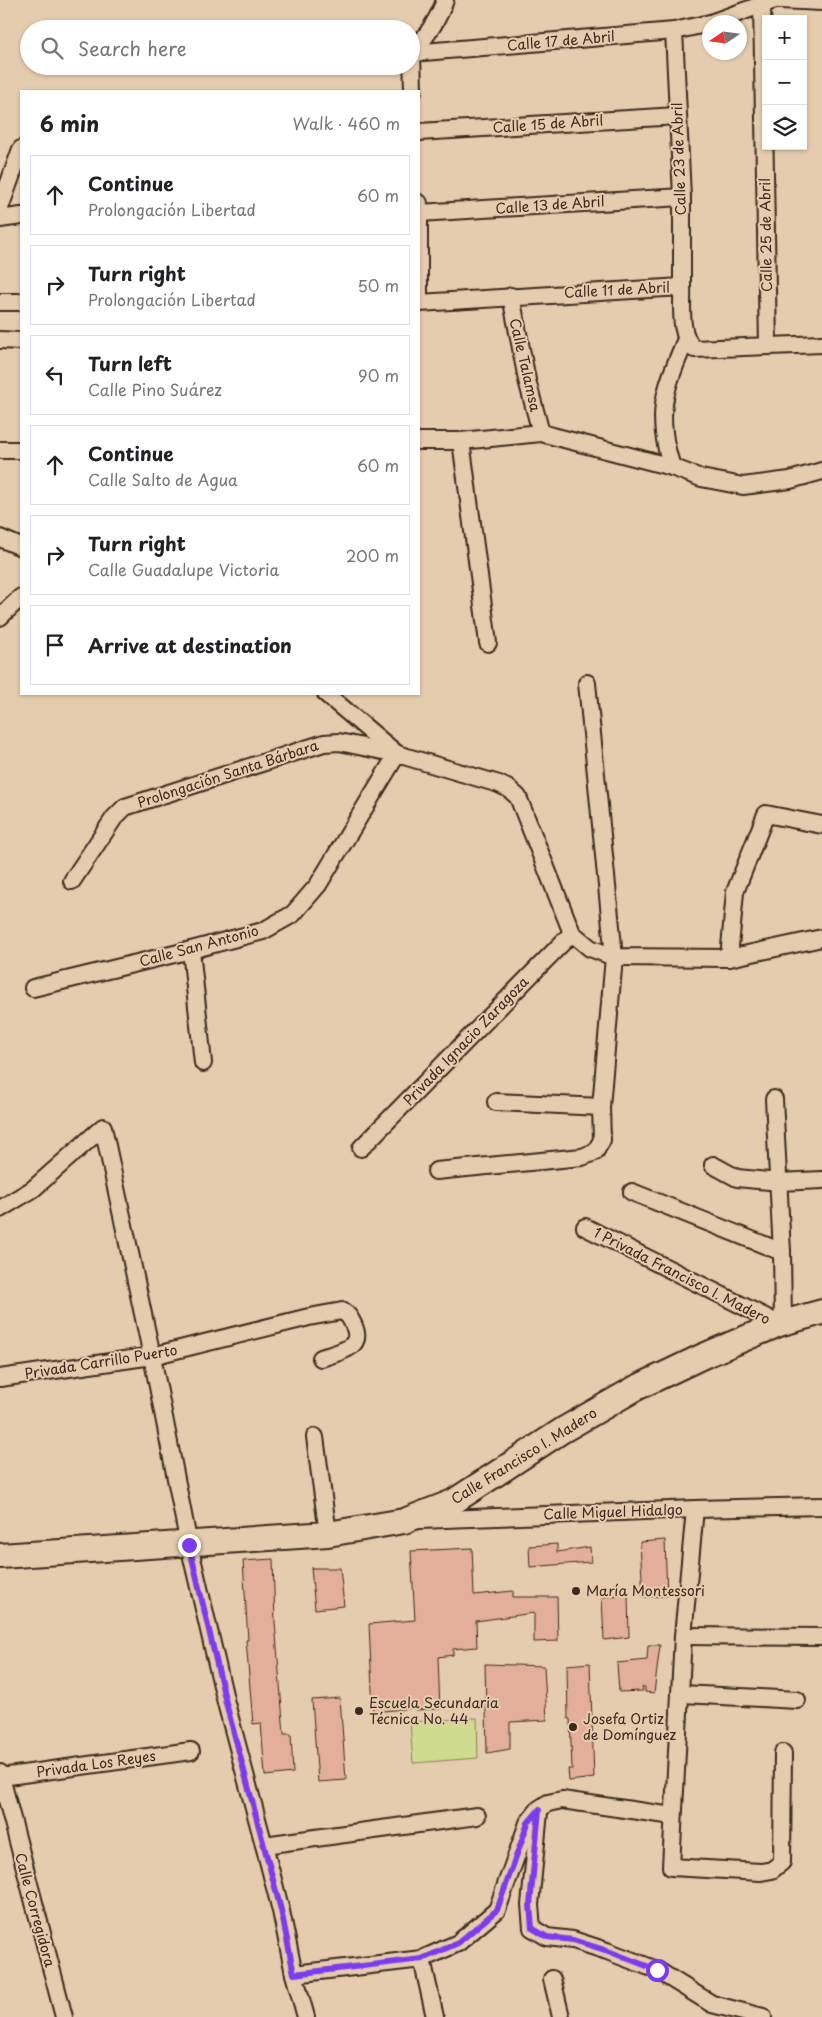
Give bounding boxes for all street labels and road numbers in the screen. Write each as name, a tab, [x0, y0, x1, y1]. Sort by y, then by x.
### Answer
street label: Calle 17 de Abril	[506, 25, 616, 56]
street label: Calle 23 de Abril	[666, 102, 691, 216]
street label: Calle 15 de Abril	[492, 109, 604, 138]
street label: Calle 25 de Abril	[754, 178, 777, 292]
street label: Calle 13 de Abril	[495, 190, 605, 219]
street label: Calle 11 de Abril	[563, 276, 671, 303]
street label: Calle Talamsa	[505, 316, 546, 414]
street label: Prolongación Santa Bárbara	[135, 734, 321, 813]
street label: Calle San Antonio	[137, 919, 261, 972]
street label: Privada Ignacio Zaragoza	[398, 971, 533, 1110]
street label: 1 Privada Francisco I. Madero	[590, 1222, 774, 1329]
street label: Privada Carrillo Puerto	[23, 1339, 179, 1384]
street label: Calle Francisco I. Madero	[447, 1402, 601, 1509]
street label: Calle Miguel Hidalgo	[543, 1499, 683, 1524]
street label: Privada Los Reyes	[35, 1745, 157, 1782]
street label: Calle Corregidora	[10, 1850, 61, 1970]

